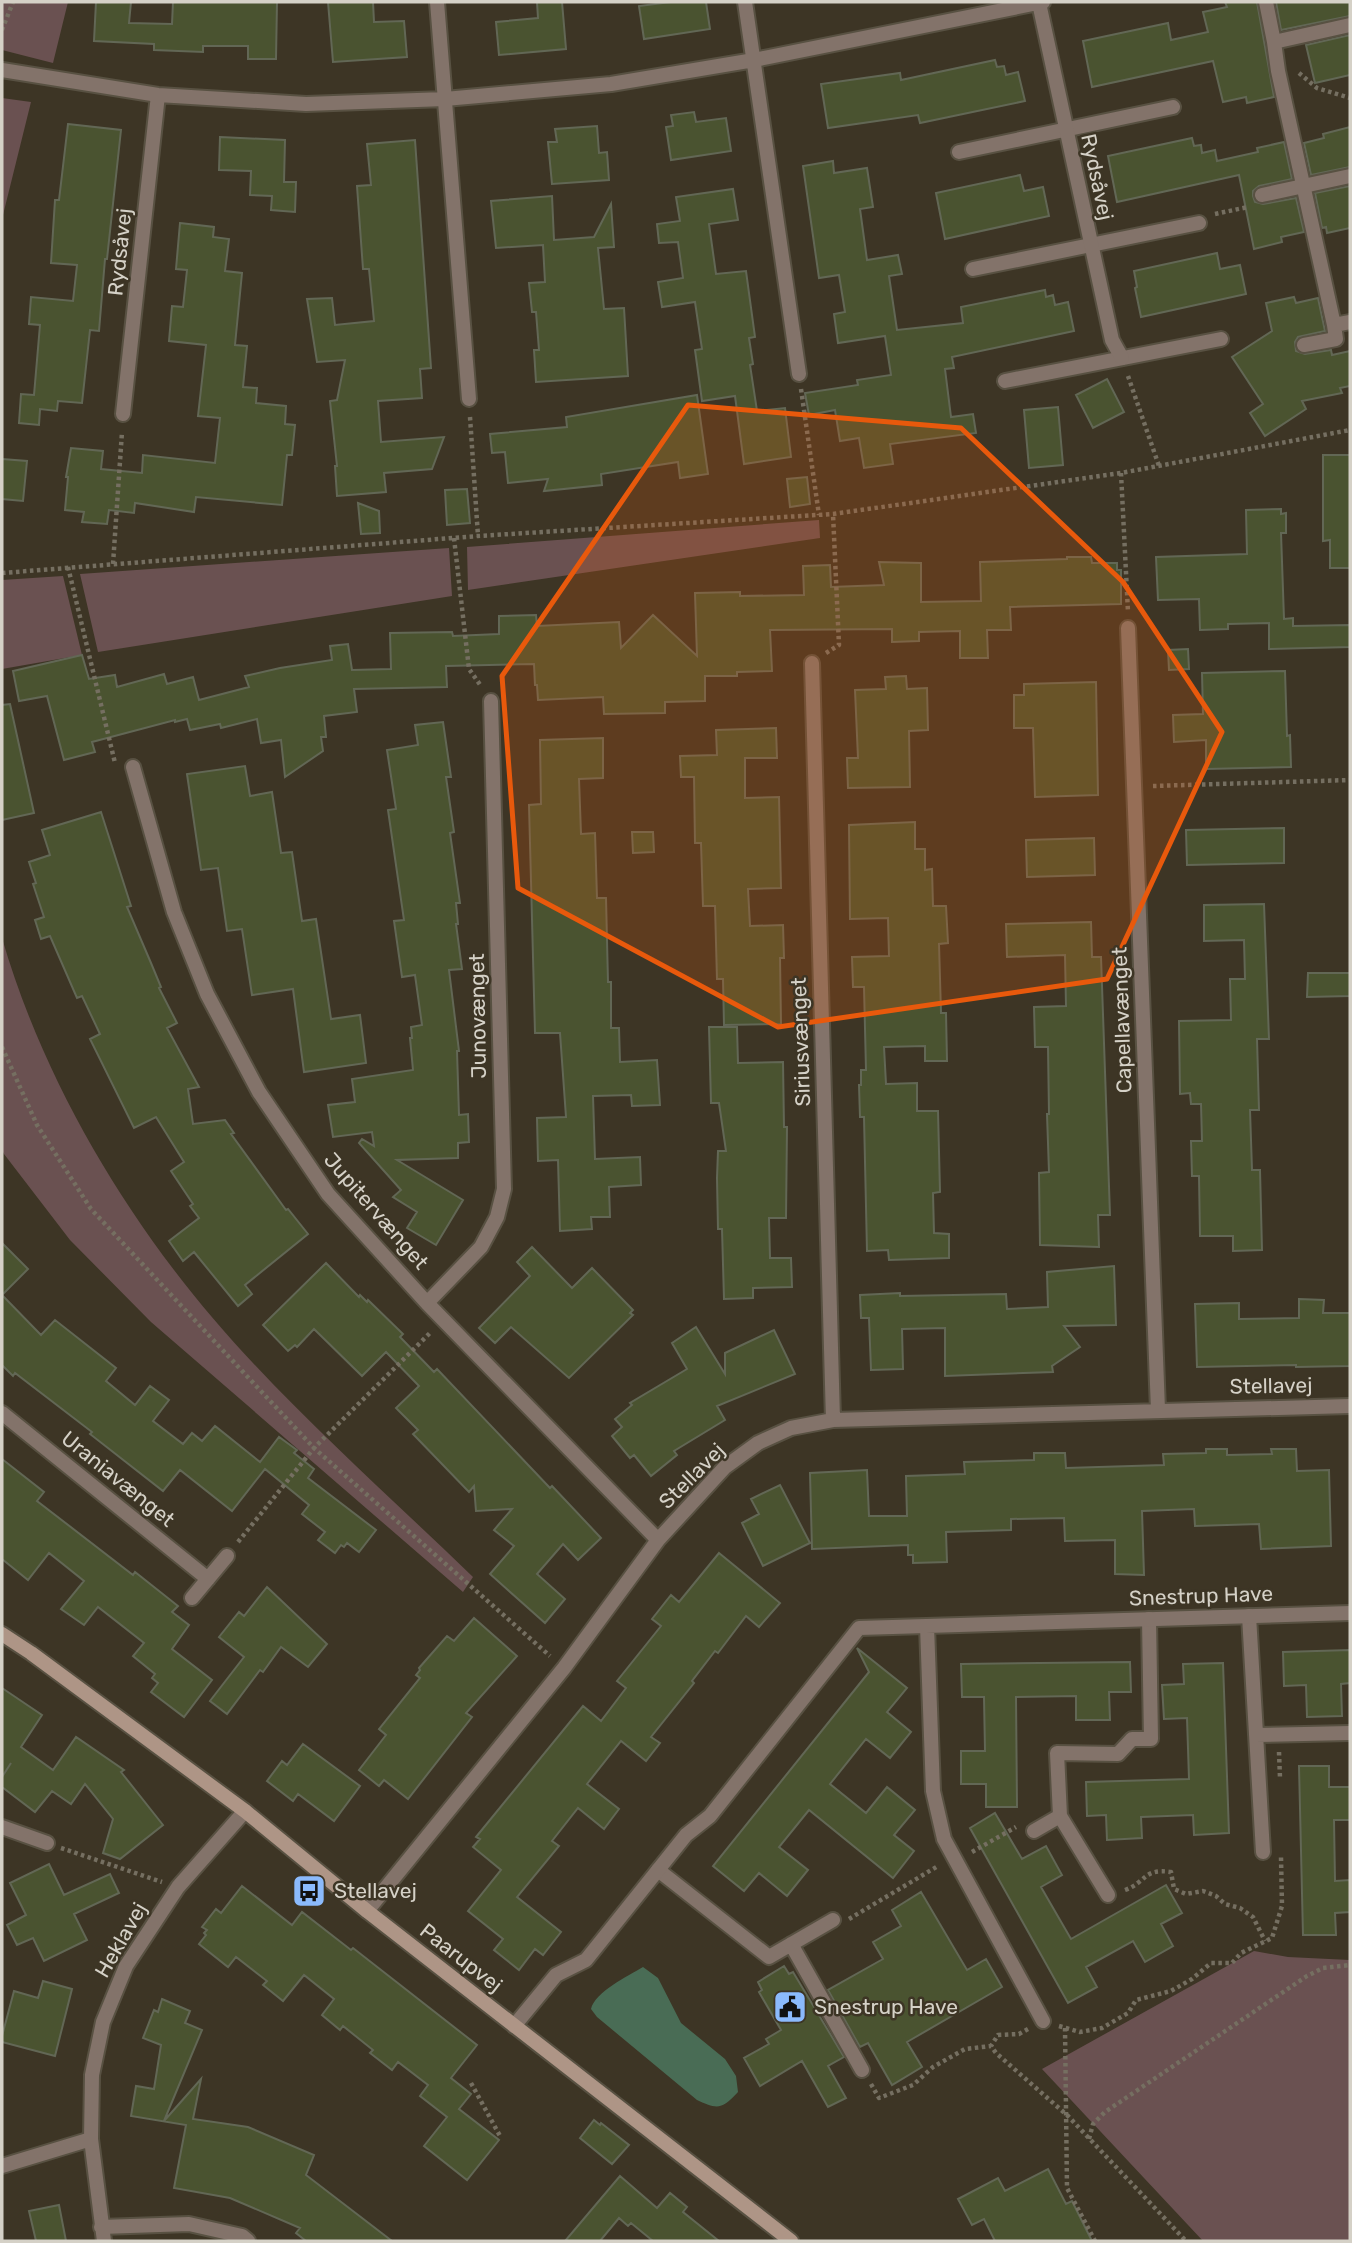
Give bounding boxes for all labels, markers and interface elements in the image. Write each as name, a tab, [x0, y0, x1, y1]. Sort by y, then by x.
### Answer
street label: Rydsåvej	[1076, 131, 1119, 222]
street label: Rydsåvej	[102, 207, 137, 297]
street label: Capellavænget	[1106, 946, 1137, 1094]
street label: Junovænget	[464, 953, 491, 1079]
street label: Siriusvænget	[786, 977, 815, 1107]
street label: Jupitervænget	[319, 1147, 434, 1274]
street label: Stellavej	[1229, 1372, 1313, 1399]
street label: Uraniavænget	[57, 1425, 180, 1532]
street label: Stellavej	[653, 1437, 730, 1514]
street label: Snestrup Have	[1129, 1580, 1273, 1611]
bus stop icon: Stellavej	[290, 1872, 328, 1910]
place label: Stellavej	[334, 1878, 417, 1903]
street label: Heklavej	[89, 1898, 152, 1982]
street label: Paarupvej	[415, 1918, 507, 1997]
public building icon: Snestrup Have	[771, 1988, 809, 2026]
place label: Snestrup Have	[814, 1994, 958, 2019]

